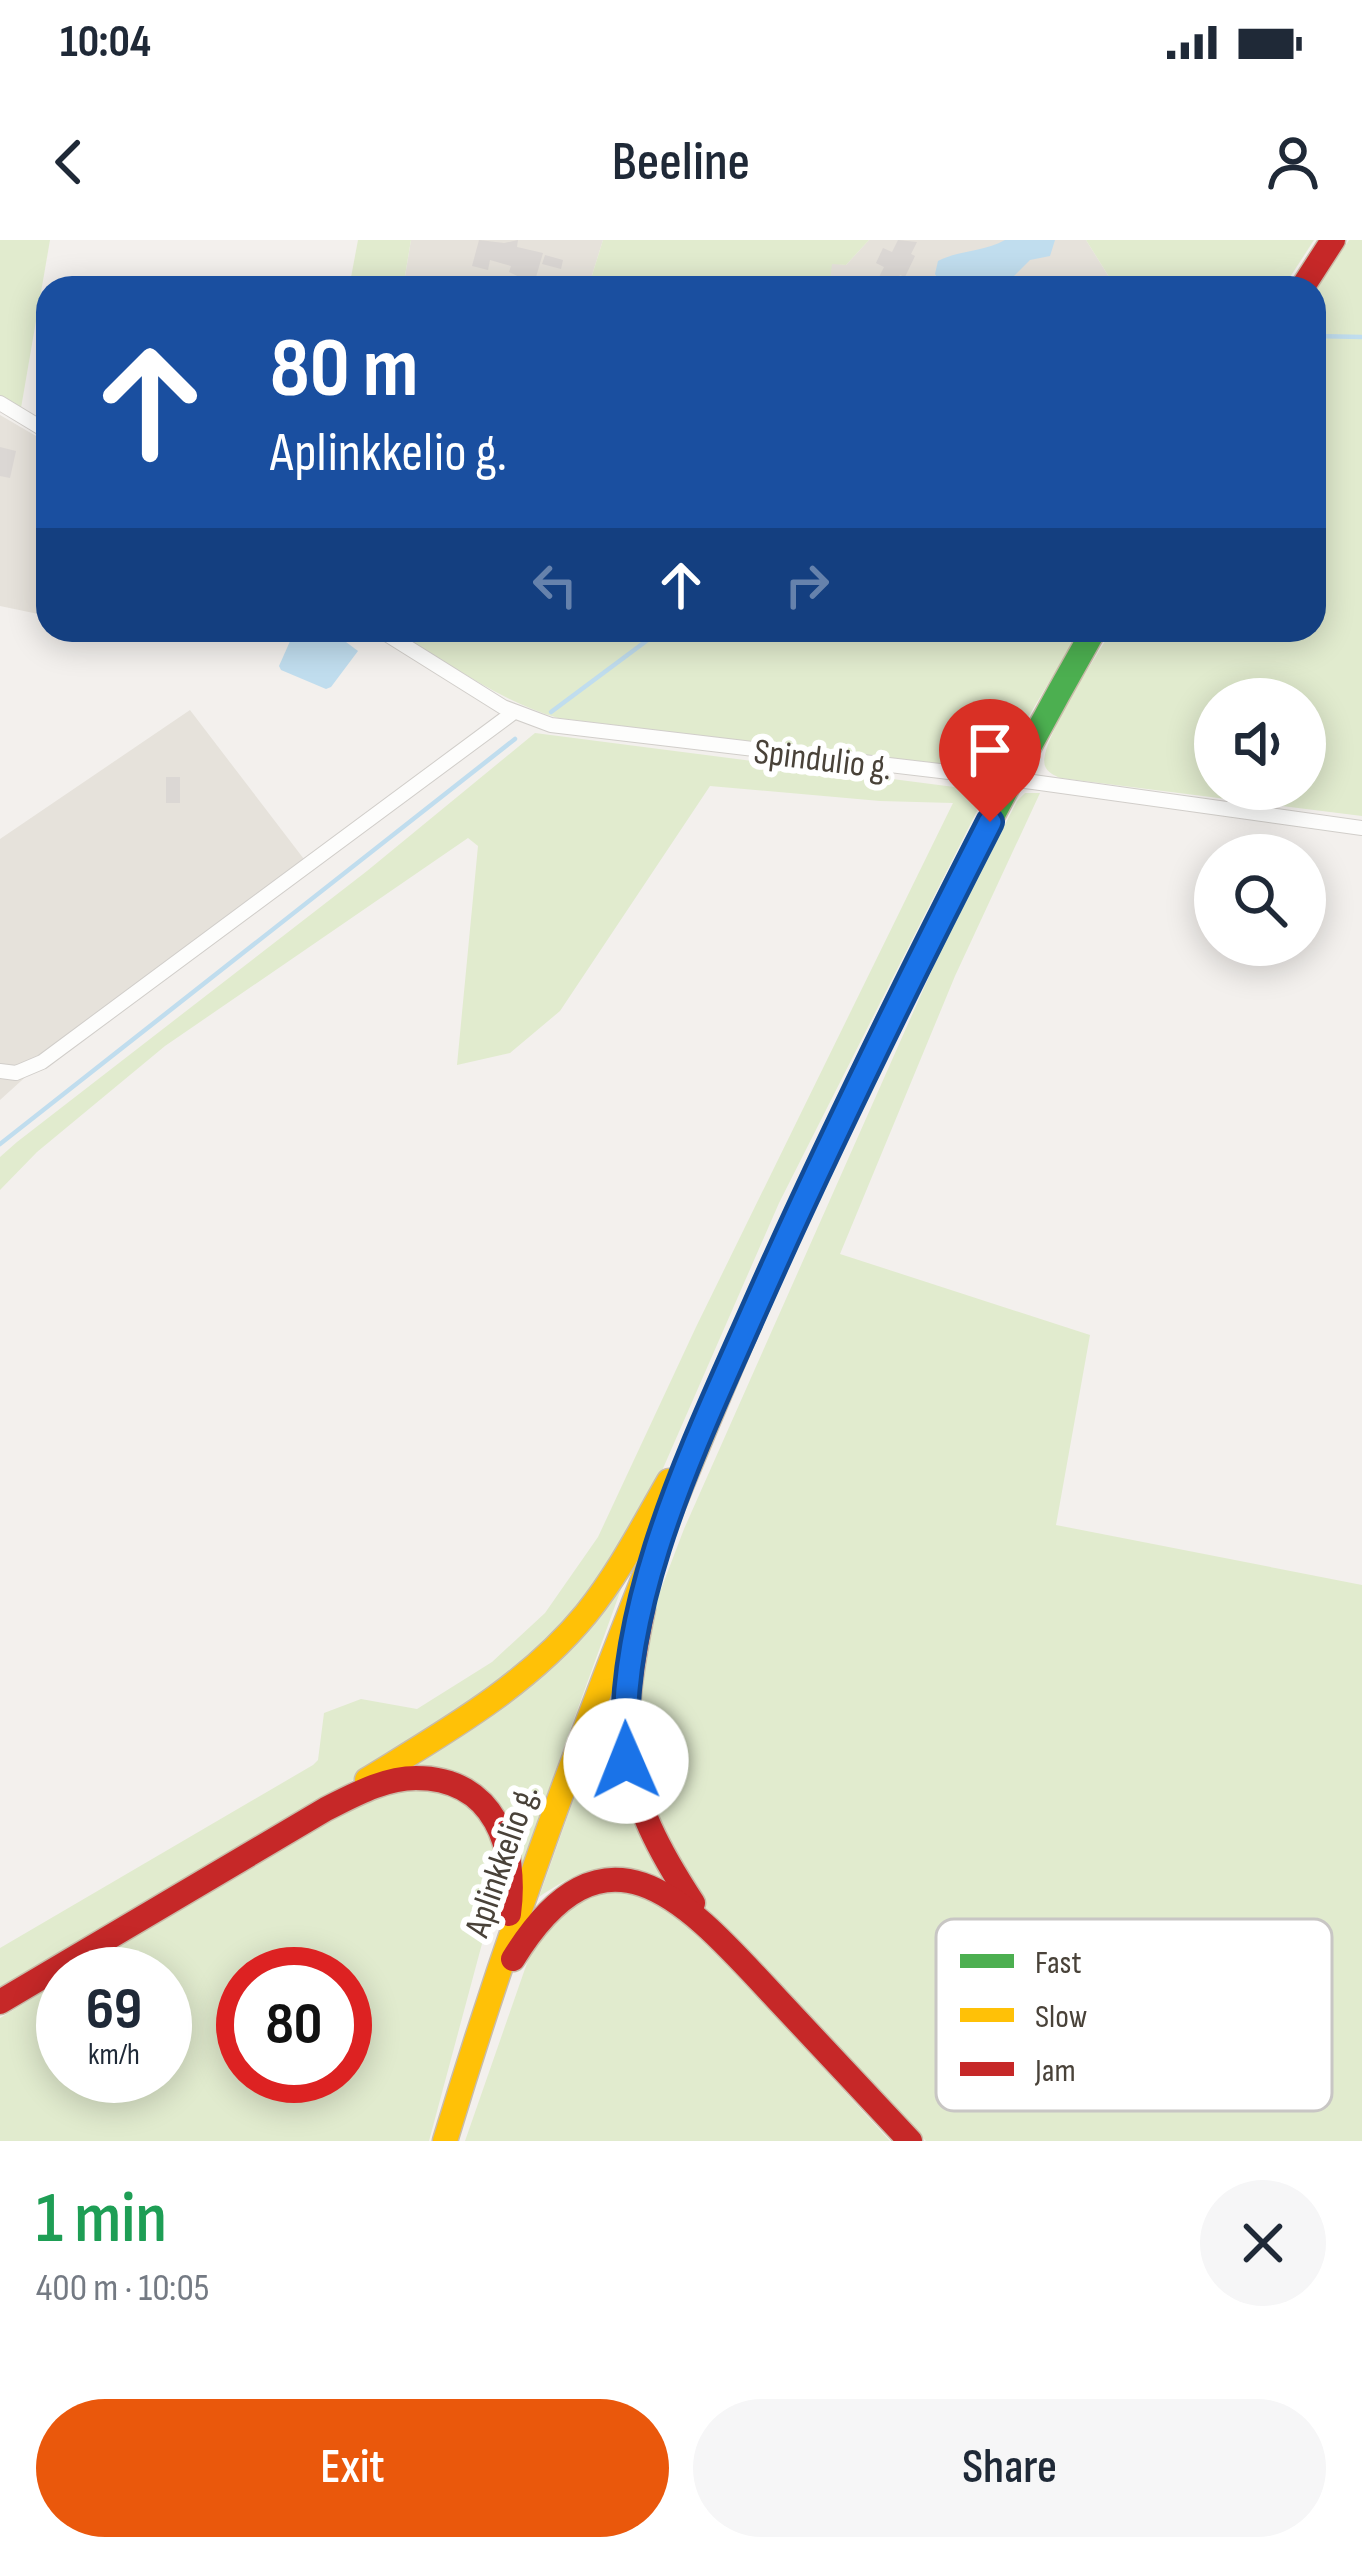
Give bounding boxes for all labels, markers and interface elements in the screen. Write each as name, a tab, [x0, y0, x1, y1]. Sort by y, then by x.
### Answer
text: 10:04	[60, 15, 151, 70]
icon: back	[36, 129, 102, 195]
icon: person	[1260, 129, 1326, 195]
text: Beeline	[612, 130, 750, 195]
text: 80 m	[270, 319, 418, 420]
icon: ahead	[72, 324, 228, 480]
text: Aplinkkelio g.	[270, 421, 507, 486]
icon: left	[522, 552, 588, 618]
icon: ahead	[648, 552, 714, 618]
icon: right	[774, 552, 840, 618]
map controls	[1194, 678, 1326, 966]
button: sound	[1194, 678, 1326, 810]
pin	[939, 699, 1041, 822]
icon: arrive	[957, 717, 1023, 783]
street label: Spindulio g.	[751, 731, 894, 790]
button: search	[1194, 834, 1326, 966]
position arrow	[563, 1698, 689, 1824]
street label: Aplinkkelio g.	[456, 1779, 548, 1943]
legend	[936, 1919, 1332, 2111]
text: Fast	[1035, 1943, 1082, 1983]
speed limit sign: 80	[216, 1947, 372, 2103]
text: 69	[86, 1974, 142, 2046]
text: Slow	[1035, 1997, 1087, 2037]
text: km/h	[88, 2037, 140, 2073]
text: Jam	[1034, 2051, 1076, 2091]
text: 1 min	[36, 2176, 167, 2263]
button: close	[1200, 2180, 1326, 2306]
text: 400 m · 10:05	[36, 2265, 209, 2312]
button: Exit	[36, 2399, 669, 2537]
button: Share	[693, 2399, 1326, 2537]

